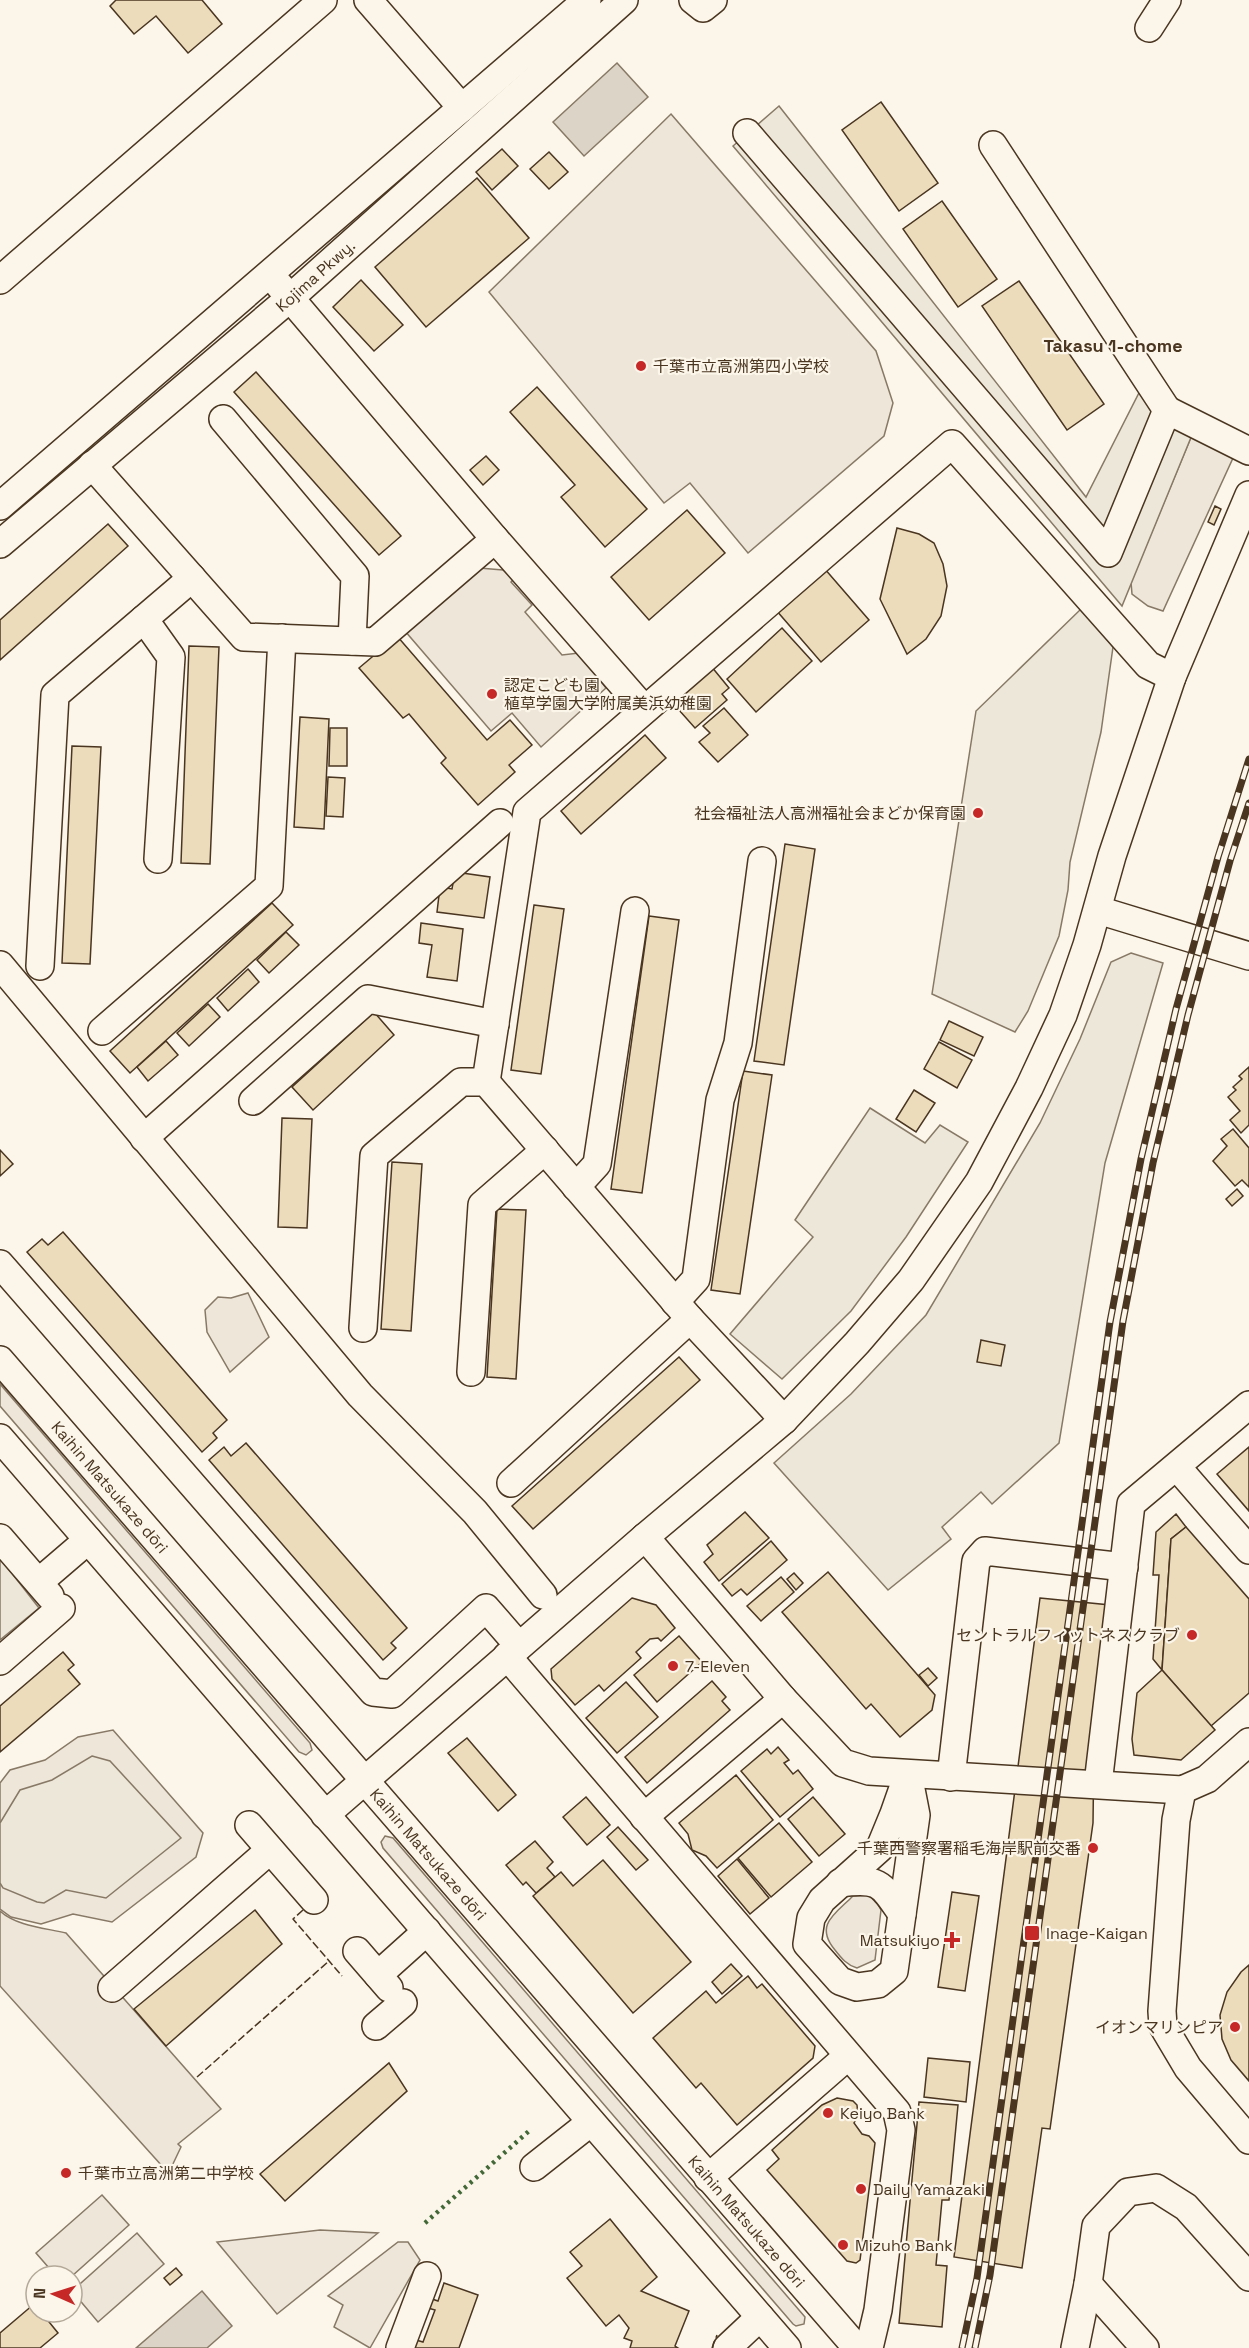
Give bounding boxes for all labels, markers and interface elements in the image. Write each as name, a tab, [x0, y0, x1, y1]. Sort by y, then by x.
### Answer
street label: Kojima Pkwy.	[271, 235, 359, 316]
district label: Takasu 1-chome	[1043, 334, 1183, 357]
place label: 千葉市立高洲第四小学校	[653, 356, 829, 377]
marker: 千葉市立高洲第四小学校	[634, 359, 648, 373]
place label: 認定こども園 植草学園大学附属美浜幼稚園	[504, 675, 712, 714]
marker: 認定こども園 植草学園大学附属美浜幼稚園	[485, 687, 499, 701]
place label: 社会福祉法人高洲福祉会まどか保育園	[694, 803, 966, 824]
marker: 社会福祉法人高洲福祉会まどか保育園	[971, 806, 985, 820]
street label: Kaihin Matsukaze dōri	[47, 1417, 173, 1557]
place label: セントラルフィットネスクラブ	[956, 1625, 1180, 1646]
marker: セントラルフィットネスクラブ	[1185, 1628, 1199, 1642]
place label: 7-Eleven	[685, 1656, 750, 1677]
marker: 7-Eleven	[666, 1659, 680, 1673]
street label: Kaihin Matsukaze dōri	[366, 1784, 492, 1924]
place label: 千葉西警察署稲毛海岸駅前交番	[857, 1838, 1081, 1859]
marker: 千葉西警察署稲毛海岸駅前交番	[1086, 1841, 1100, 1855]
place label: Inage-Kaigan	[1046, 1923, 1148, 1944]
marker: Inage-Kaigan	[1023, 1924, 1041, 1942]
place label: Matsukiyo	[860, 1930, 940, 1951]
marker: Matsukiyo	[945, 1933, 959, 1947]
place label: イオンマリンピア	[1095, 2017, 1223, 2038]
marker: イオンマリンピア	[1228, 2020, 1242, 2034]
place label: Keiyo Bank	[840, 2103, 925, 2124]
marker: Keiyo Bank	[821, 2106, 835, 2120]
street label: Kaihin Matsukaze dōri	[684, 2151, 810, 2292]
place label: 千葉市立高洲第二中学校	[78, 2163, 254, 2184]
marker: 千葉市立高洲第二中学校	[59, 2166, 73, 2180]
place label: Daily Yamazaki	[873, 2179, 985, 2200]
marker: Daily Yamazaki	[854, 2182, 868, 2196]
place label: Mizuho Bank	[855, 2235, 953, 2256]
marker: Mizuho Bank	[836, 2238, 850, 2252]
north arrow	[24, 2264, 84, 2324]
text: N	[29, 2287, 50, 2299]

